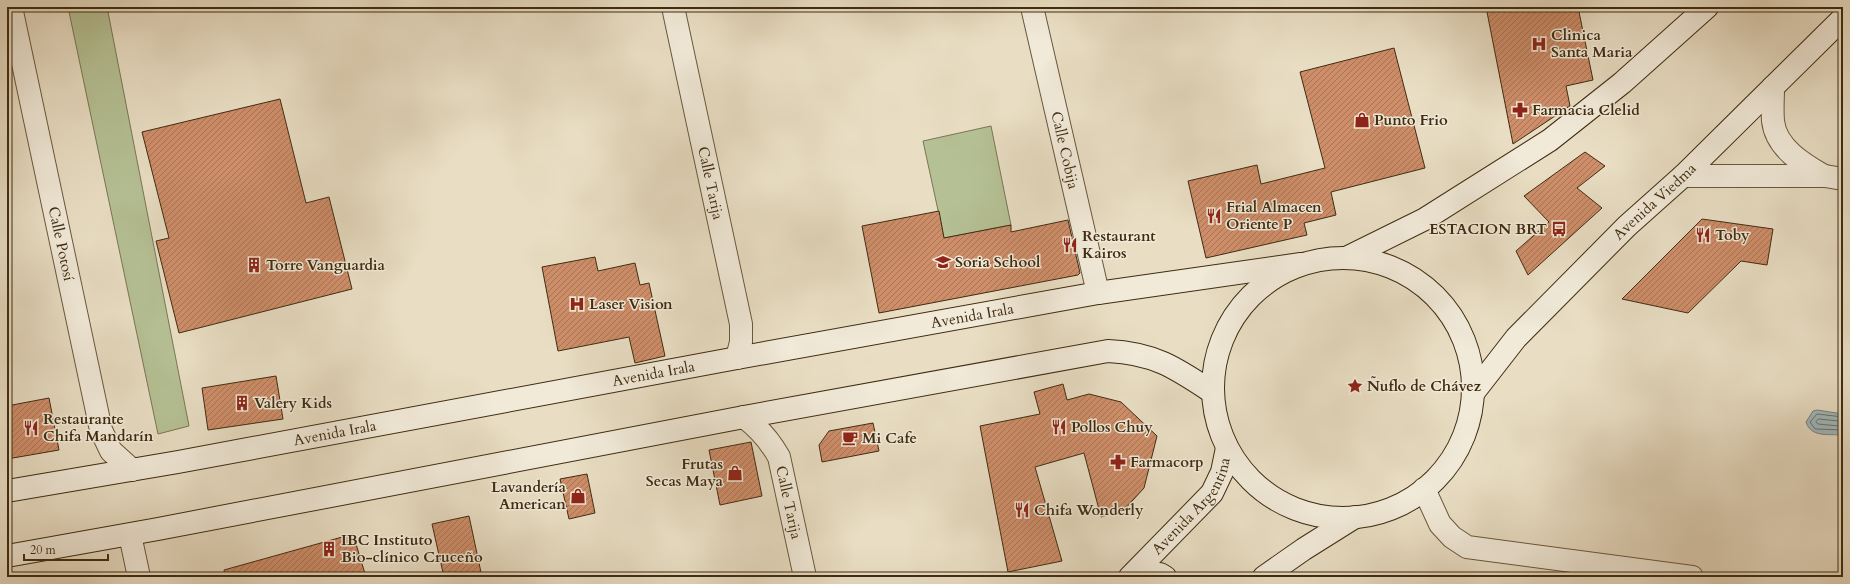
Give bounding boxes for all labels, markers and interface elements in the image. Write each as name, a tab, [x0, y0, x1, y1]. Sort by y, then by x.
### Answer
place label: Clinica Santa Maria	[1551, 25, 1633, 62]
hospital icon: Clinica Santa Maria	[1530, 35, 1548, 53]
place label: Farmacia Clelid	[1532, 100, 1640, 120]
pharmacy icon: Farmacia Clelid	[1511, 101, 1529, 119]
street label: Calle Cobija	[1046, 109, 1084, 192]
place label: Punto Frio	[1374, 110, 1448, 130]
shop icon: Punto Frio	[1353, 111, 1371, 129]
street label: Calle Tarija	[693, 145, 728, 222]
street label: Avenida Viedma	[1609, 158, 1701, 244]
place label: Frial Almacen Oriente P	[1226, 197, 1322, 234]
street label: Calle Potosí	[44, 205, 79, 283]
restaurant icon: Frial Almacen Oriente P	[1205, 207, 1223, 225]
place label: ESTACION BRT	[1429, 219, 1547, 239]
bus stop icon: ESTACION BRT	[1550, 220, 1568, 238]
place label: Toby	[1715, 225, 1750, 245]
place label: Restaurant Kairos	[1082, 226, 1156, 263]
restaurant icon: Toby	[1694, 226, 1712, 244]
restaurant icon: Restaurant Kairos	[1061, 236, 1079, 254]
place label: Soria School	[955, 252, 1041, 272]
school or university icon: Soria School	[934, 253, 952, 271]
place label: Torre Vanguardia	[266, 255, 385, 275]
building icon: Torre Vanguardia	[245, 256, 263, 274]
place label: Laser Vision	[589, 294, 673, 314]
hospital icon: Laser Vision	[568, 295, 586, 313]
street label: Avenida Irala	[929, 298, 1016, 333]
street label: Avenida Irala	[610, 356, 697, 391]
place label: Ñuflo de Chávez	[1367, 375, 1482, 396]
place icon: Ñuflo de Chávez	[1346, 377, 1364, 395]
place label: Valery Kids	[254, 393, 332, 413]
building icon: Valery Kids	[233, 394, 251, 412]
place label: Restaurante Chifa Mandarín	[43, 409, 154, 446]
street label: Avenida Irala	[292, 415, 378, 450]
place label: Pollos Chuy	[1071, 417, 1153, 437]
restaurant icon: Pollos Chuy	[1050, 418, 1068, 436]
restaurant icon: Restaurante Chifa Mandarín	[22, 419, 40, 437]
place label: Mi Cafe	[862, 428, 917, 448]
cafe icon: Mi Cafe	[841, 429, 859, 447]
place label: Farmacorp	[1130, 452, 1204, 472]
pharmacy icon: Farmacorp	[1109, 453, 1127, 471]
place label: Frutas Secas Maya	[646, 454, 724, 491]
street label: Avenida Argentina	[1147, 455, 1235, 559]
shop icon: Frutas Secas Maya	[726, 464, 744, 482]
street label: Calle Tarija	[771, 464, 807, 541]
place label: Lavandería American	[491, 477, 567, 514]
shop icon: Lavandería American	[569, 487, 587, 505]
place label: Chifa Wonderly	[1034, 500, 1144, 520]
restaurant icon: Chifa Wonderly	[1013, 501, 1031, 519]
place label: IBC Instituto Bio-clínico Cruceño	[341, 530, 483, 567]
scale bar	[24, 536, 108, 562]
building icon: IBC Instituto Bio-clínico Cruceño	[320, 540, 338, 558]
text: 20 m	[30, 542, 57, 558]

